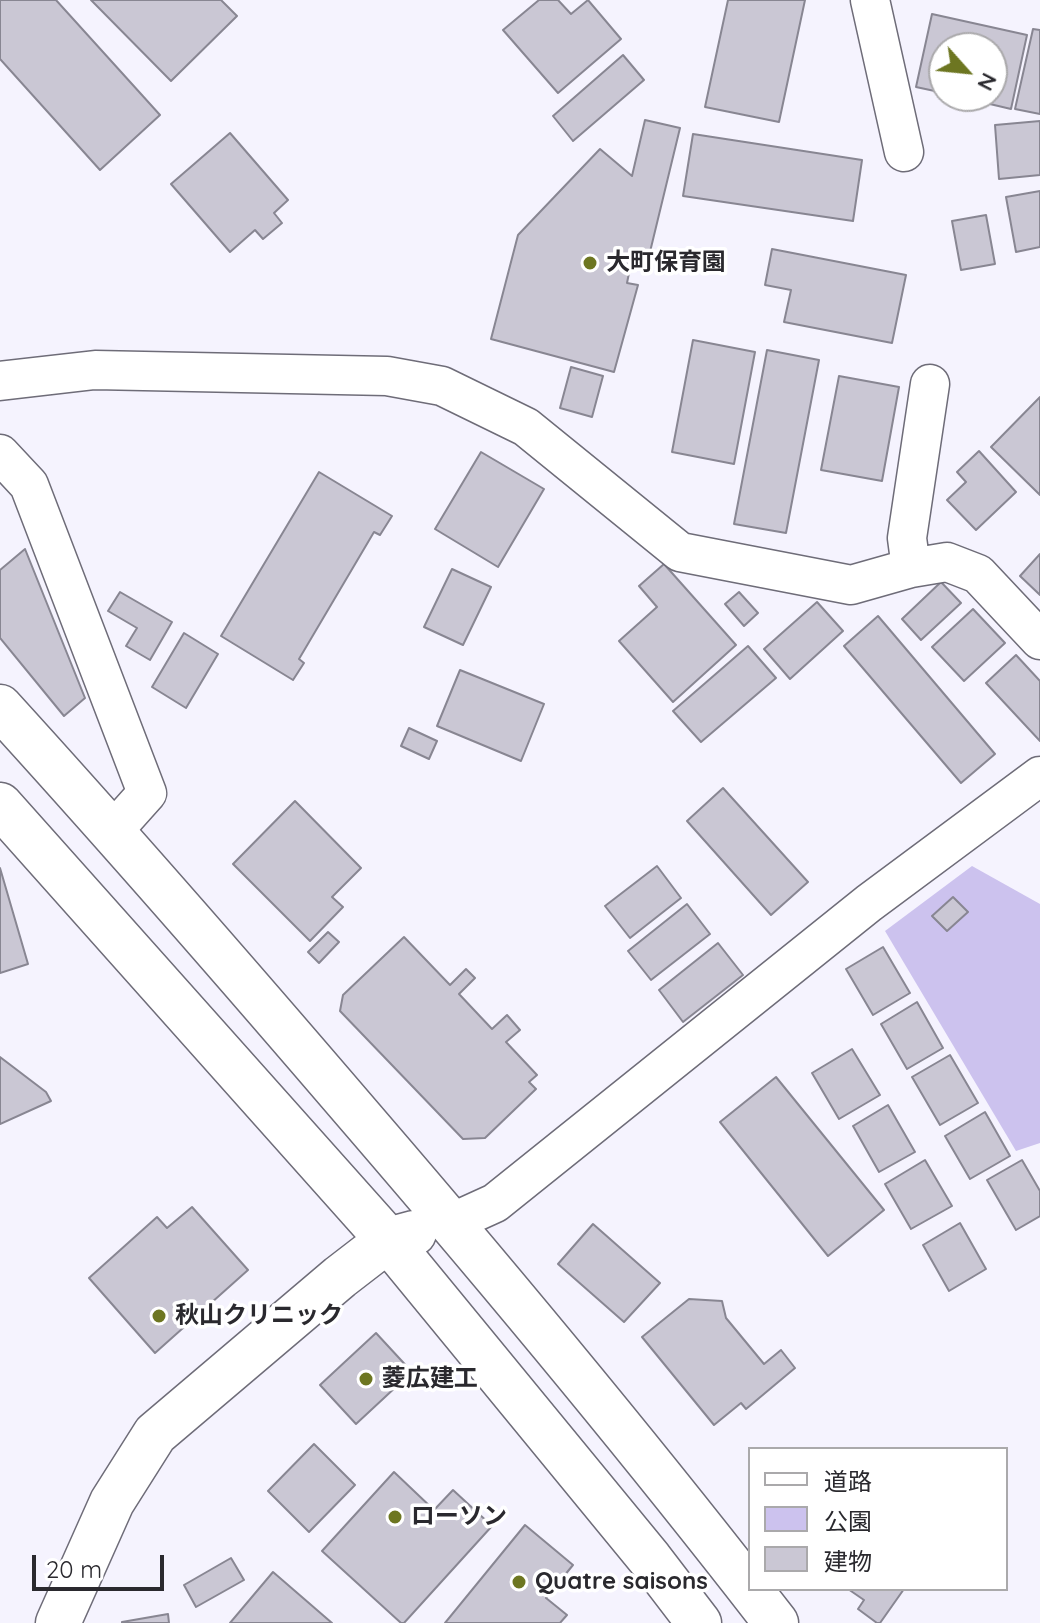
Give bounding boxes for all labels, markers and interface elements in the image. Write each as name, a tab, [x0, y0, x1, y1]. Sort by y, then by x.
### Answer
north arrow	[928, 32, 1008, 112]
text: N	[971, 68, 1004, 96]
place label: 大町保育園	[606, 249, 726, 277]
marker: 大町保育園	[581, 254, 599, 272]
place label: 秋山クリニック	[175, 1302, 343, 1330]
marker: 秋山クリニック	[150, 1307, 168, 1325]
place label: 菱広建工	[382, 1365, 478, 1393]
marker: 菱広建工	[357, 1370, 375, 1388]
legend	[748, 1447, 1008, 1591]
text: 道路	[824, 1466, 872, 1496]
place label: ローソン	[411, 1503, 507, 1531]
text: 公園	[824, 1506, 872, 1536]
marker: ローソン	[386, 1508, 404, 1526]
scale bar	[36, 1539, 168, 1589]
text: 建物	[824, 1546, 872, 1576]
text: 20 m	[46, 1554, 102, 1584]
place label: Quatre saisons	[535, 1568, 708, 1596]
marker: Quatre saisons	[510, 1573, 528, 1591]

